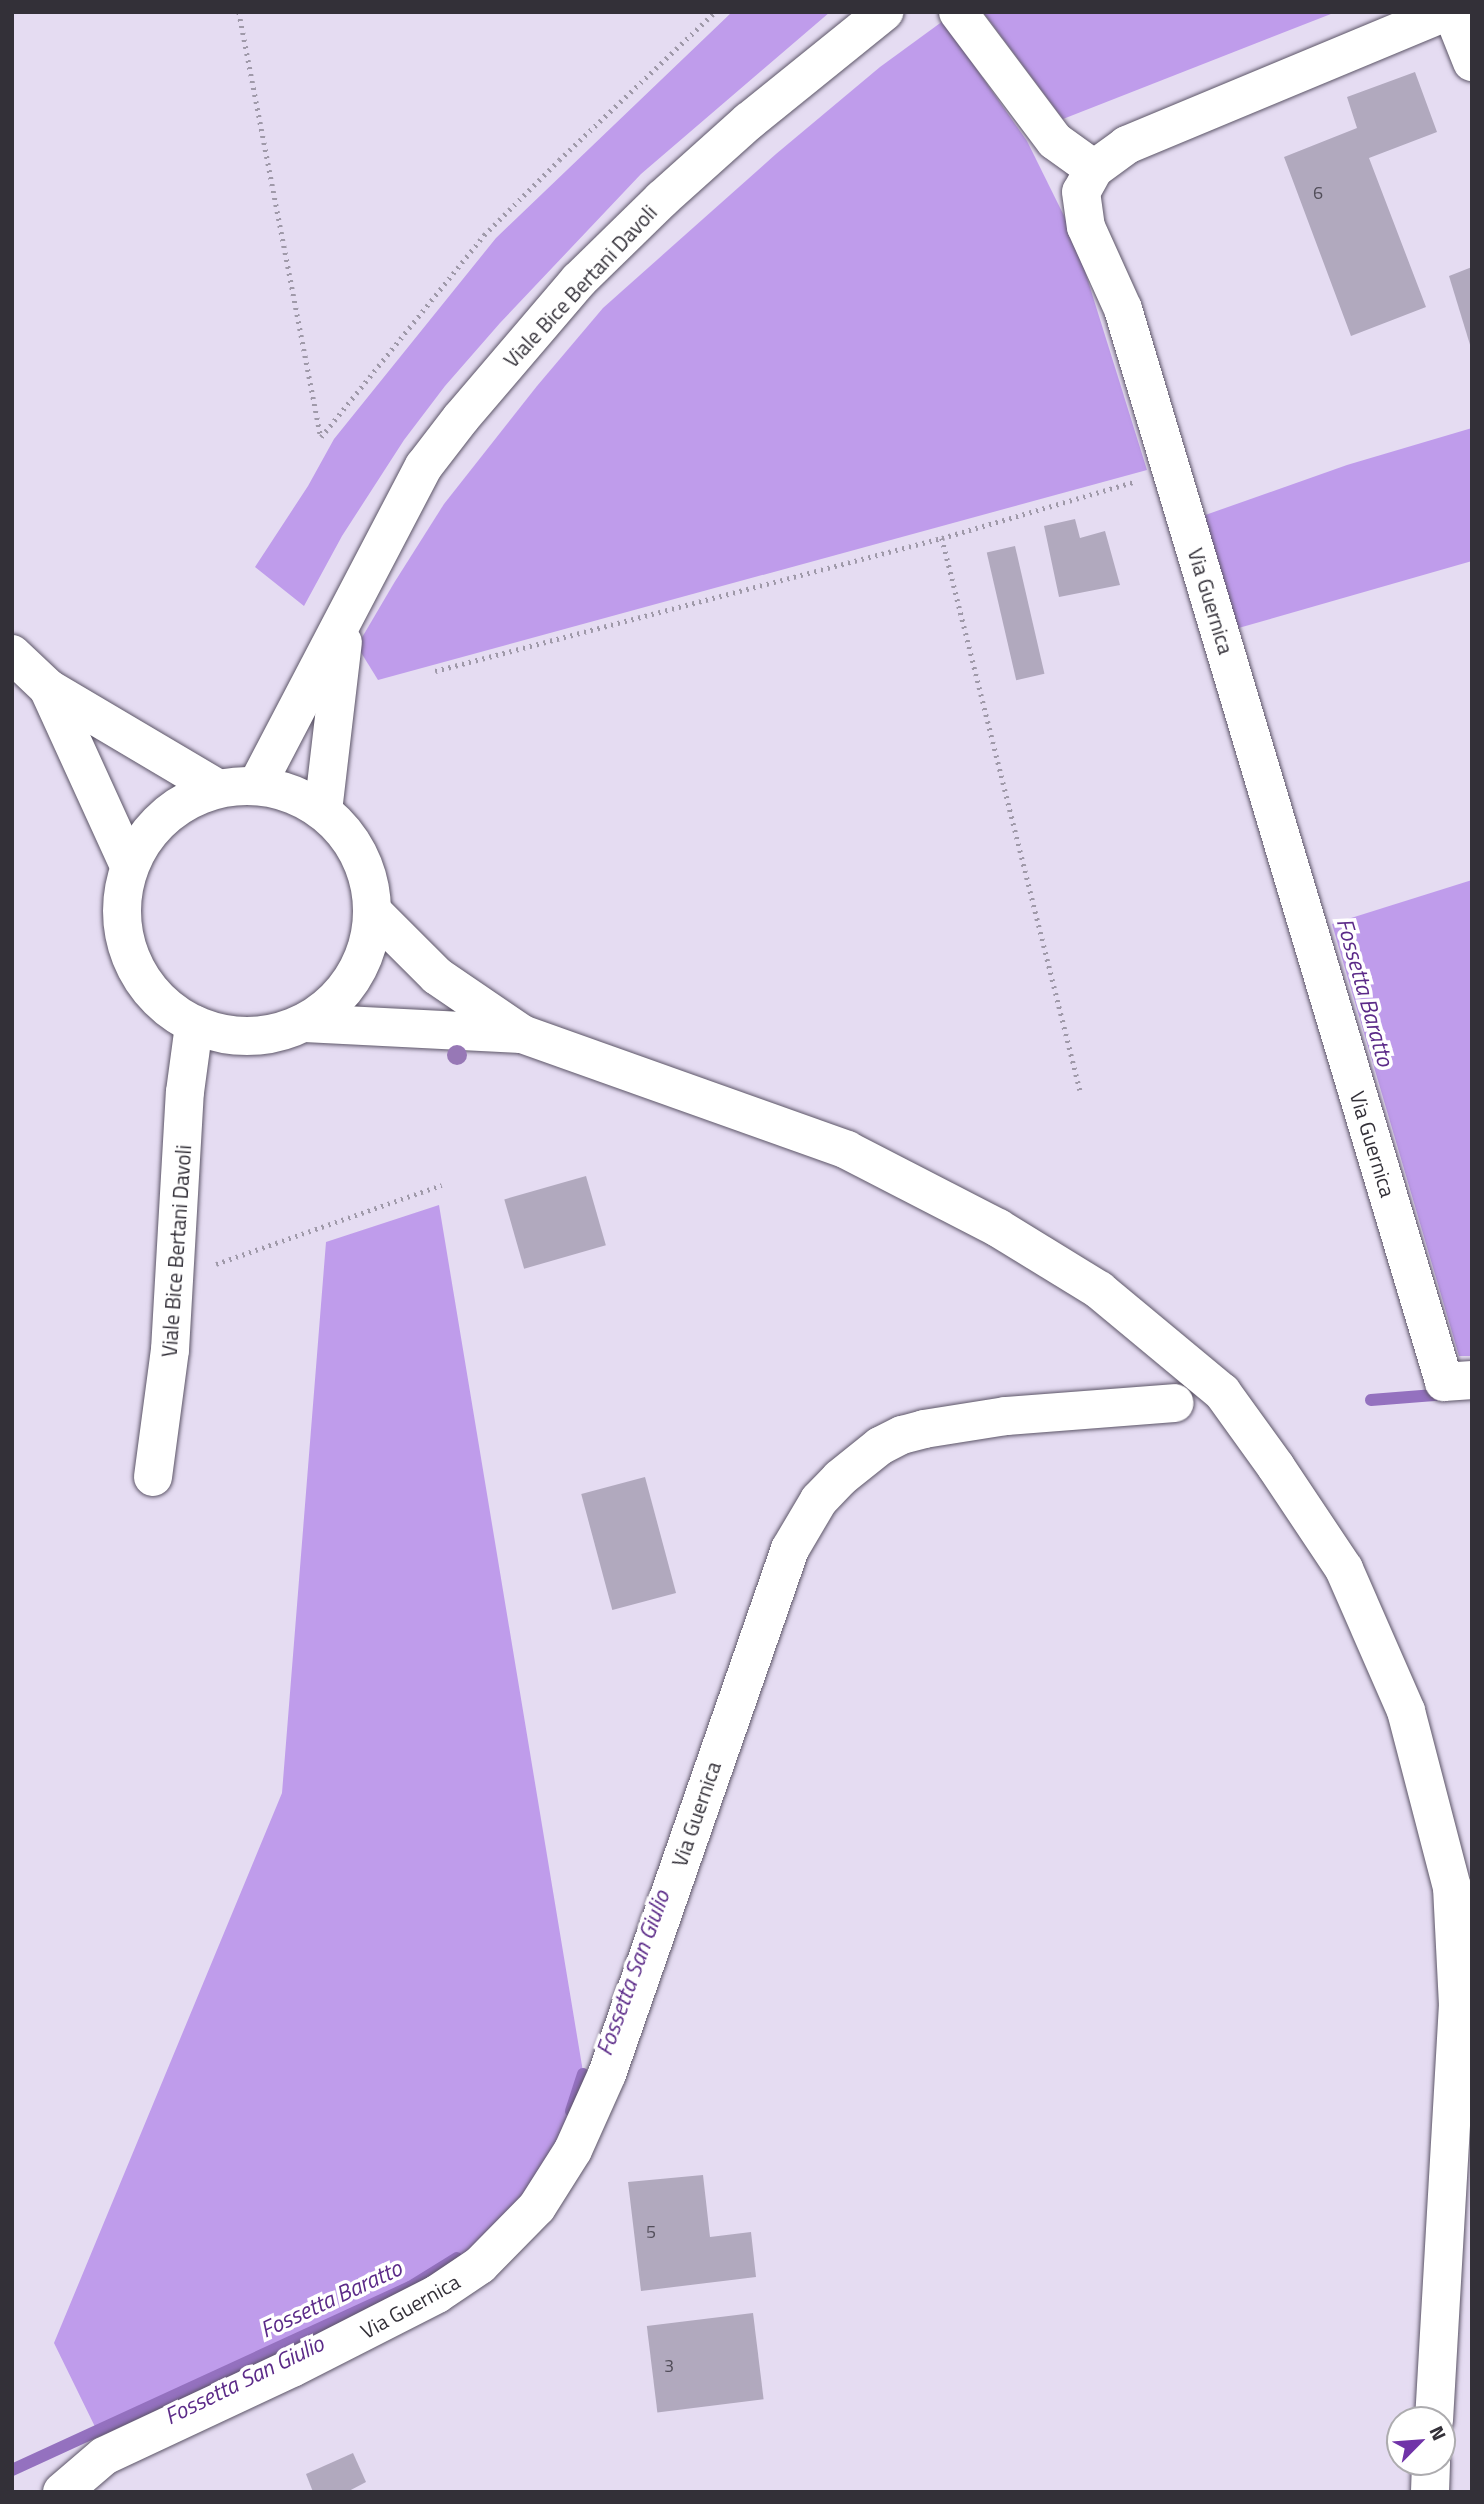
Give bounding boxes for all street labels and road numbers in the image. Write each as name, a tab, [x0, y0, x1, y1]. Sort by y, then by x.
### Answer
street label: Viale Bice Bertani Davoli	[498, 200, 662, 372]
street label: Via Guernica	[1183, 545, 1239, 657]
street label: Via Guernica	[1345, 1088, 1401, 1200]
street label: Viale Bice Bertani Davoli	[156, 1144, 196, 1358]
street label: Via Guernica	[666, 1758, 726, 1870]
street label: Via Guernica	[356, 2268, 464, 2344]

